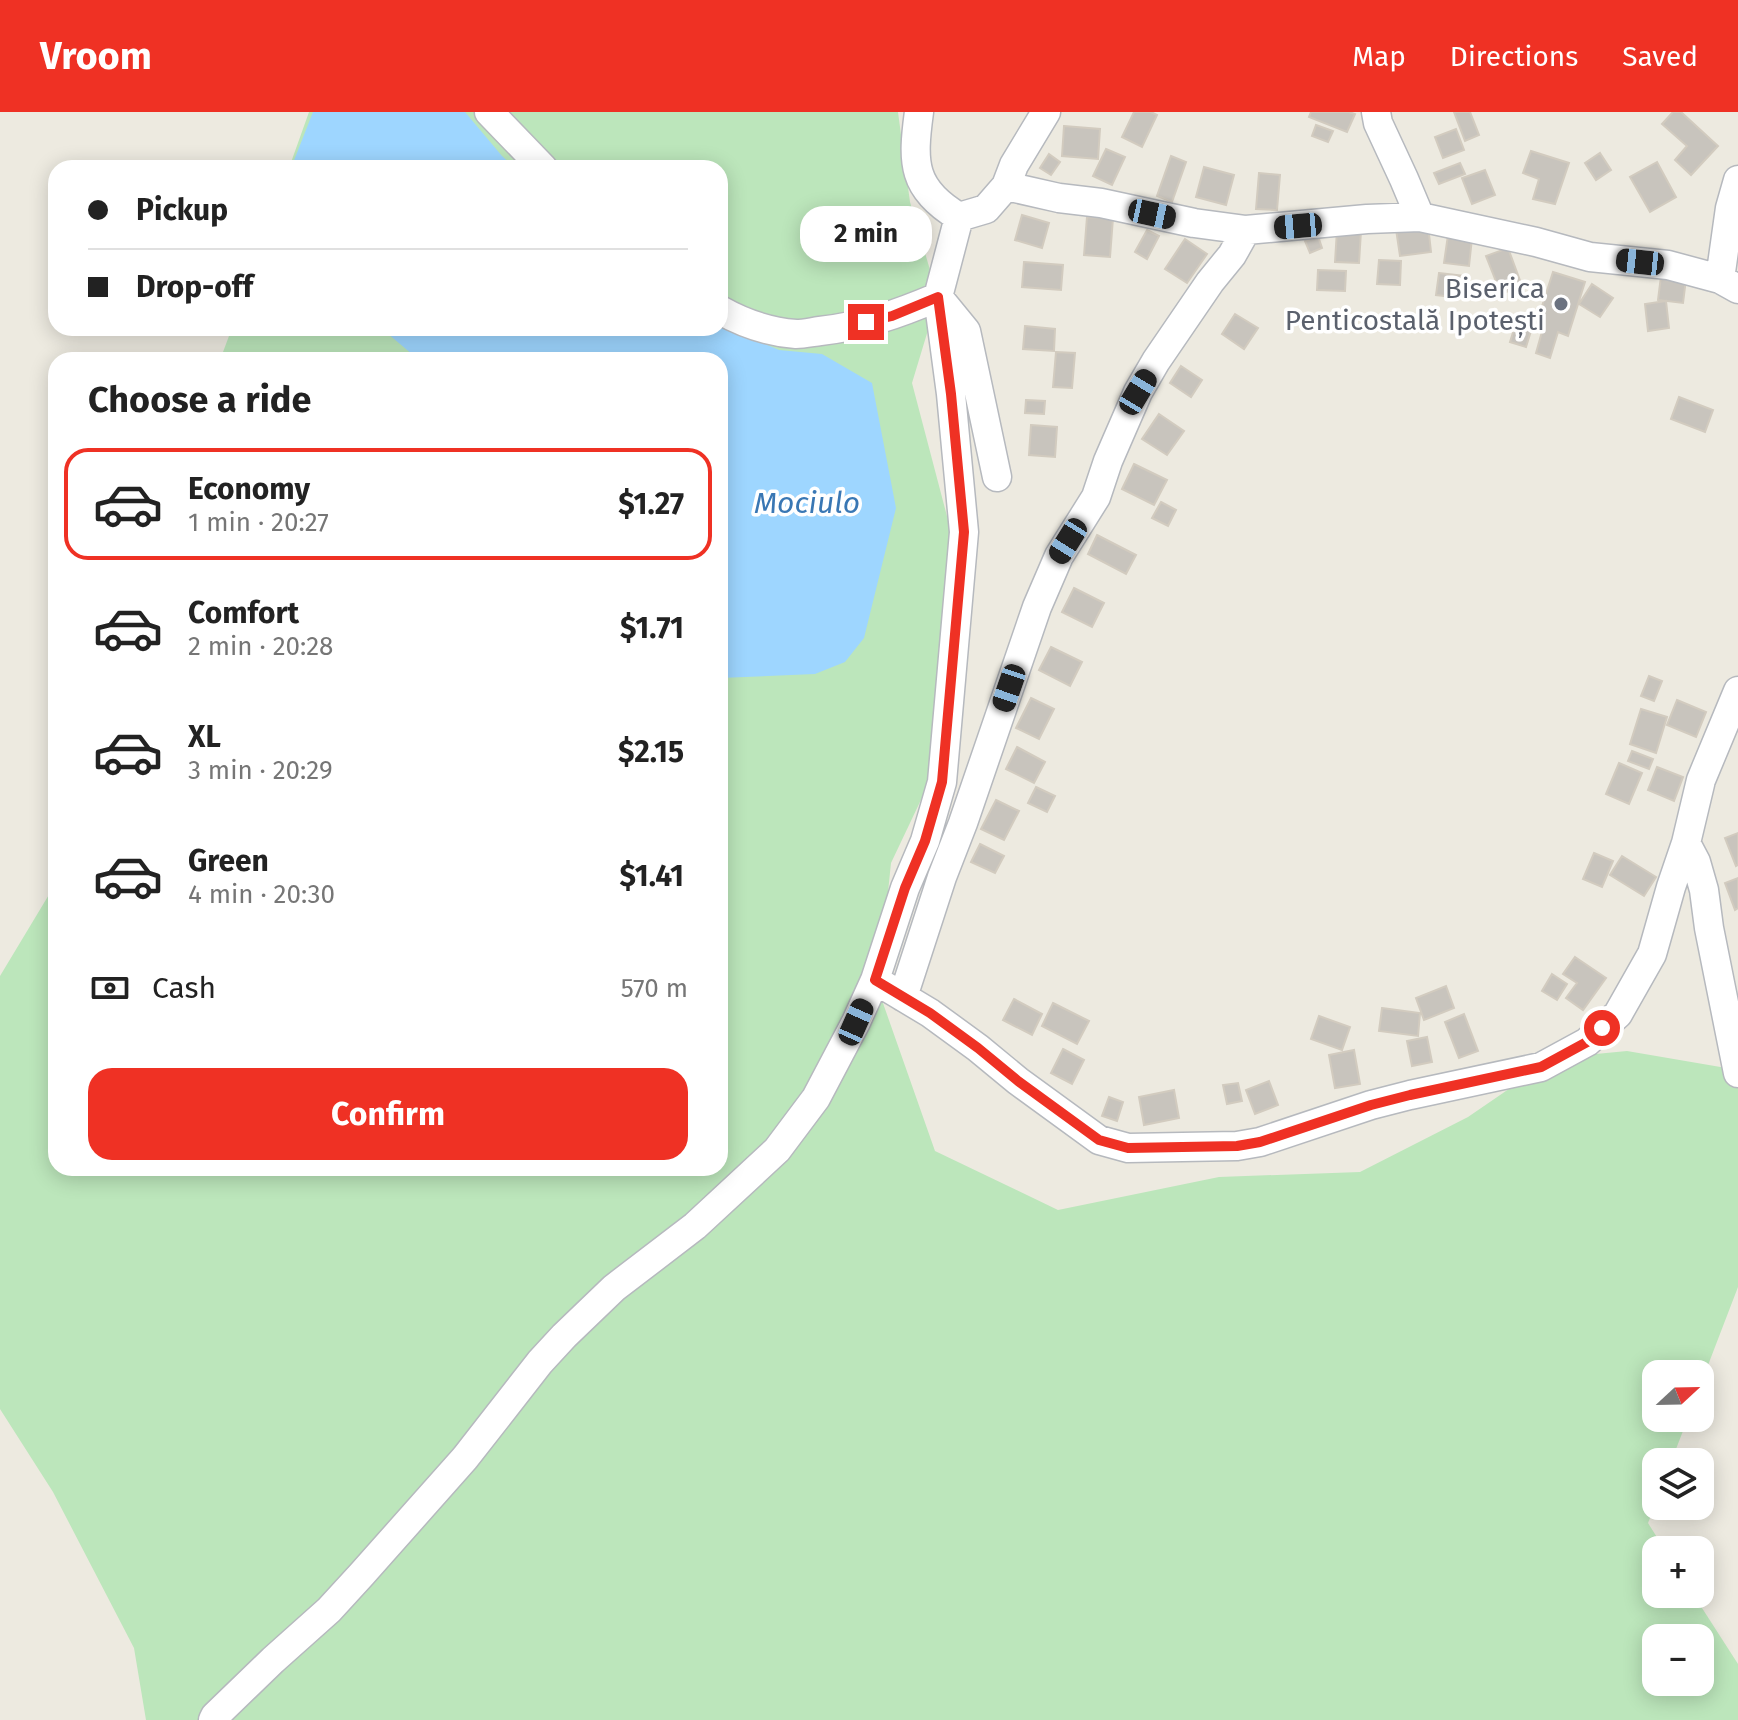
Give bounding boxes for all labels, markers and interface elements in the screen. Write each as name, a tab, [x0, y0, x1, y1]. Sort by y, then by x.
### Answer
text: Vroom	[40, 33, 152, 79]
text: Map	[1352, 40, 1406, 73]
text: Directions	[1450, 40, 1578, 73]
text: Saved	[1622, 40, 1698, 73]
text: Pickup	[136, 192, 228, 228]
car	[1126, 197, 1178, 231]
callout: 2 min	[800, 206, 932, 262]
car	[1273, 212, 1323, 240]
text: 2 min	[834, 218, 898, 249]
car	[1615, 248, 1665, 276]
text: Drop-off	[136, 269, 253, 305]
place label: Biserica Penticostală Ipotești	[1285, 272, 1545, 338]
marker: Biserica Penticostală Ipotești	[1552, 295, 1570, 313]
route end	[848, 304, 884, 340]
car	[1115, 365, 1161, 419]
text: Choose a ride	[88, 378, 311, 422]
icon: car	[92, 468, 164, 540]
text: Economy	[188, 471, 310, 507]
water label: Mociulo	[754, 485, 860, 521]
text: $1.27	[618, 486, 684, 522]
text: 1 min · 20:27	[188, 507, 329, 538]
car	[1045, 514, 1091, 568]
icon: car	[92, 592, 164, 664]
text: Comfort	[188, 595, 299, 631]
text: $1.71	[620, 610, 684, 646]
text: 2 min · 20:28	[188, 631, 333, 662]
car	[990, 661, 1028, 715]
icon: car	[92, 716, 164, 788]
text: XL	[188, 719, 221, 755]
text: $2.15	[618, 734, 684, 770]
text: 3 min · 20:29	[188, 755, 333, 786]
icon: car	[92, 840, 164, 912]
text: Green	[188, 843, 269, 879]
text: $1.41	[619, 858, 684, 894]
text: 4 min · 20:30	[188, 879, 335, 910]
icon: cash	[88, 966, 132, 1010]
text: Cash	[152, 970, 216, 1006]
text: 570 m	[621, 973, 688, 1004]
car	[835, 995, 877, 1049]
route start	[1584, 1010, 1620, 1046]
button: Confirm	[88, 1068, 688, 1160]
north arrow	[1642, 1360, 1714, 1432]
map controls	[1642, 1360, 1714, 1696]
button: layers	[1642, 1448, 1714, 1520]
button: +	[1642, 1536, 1714, 1608]
button: −	[1642, 1624, 1714, 1696]

